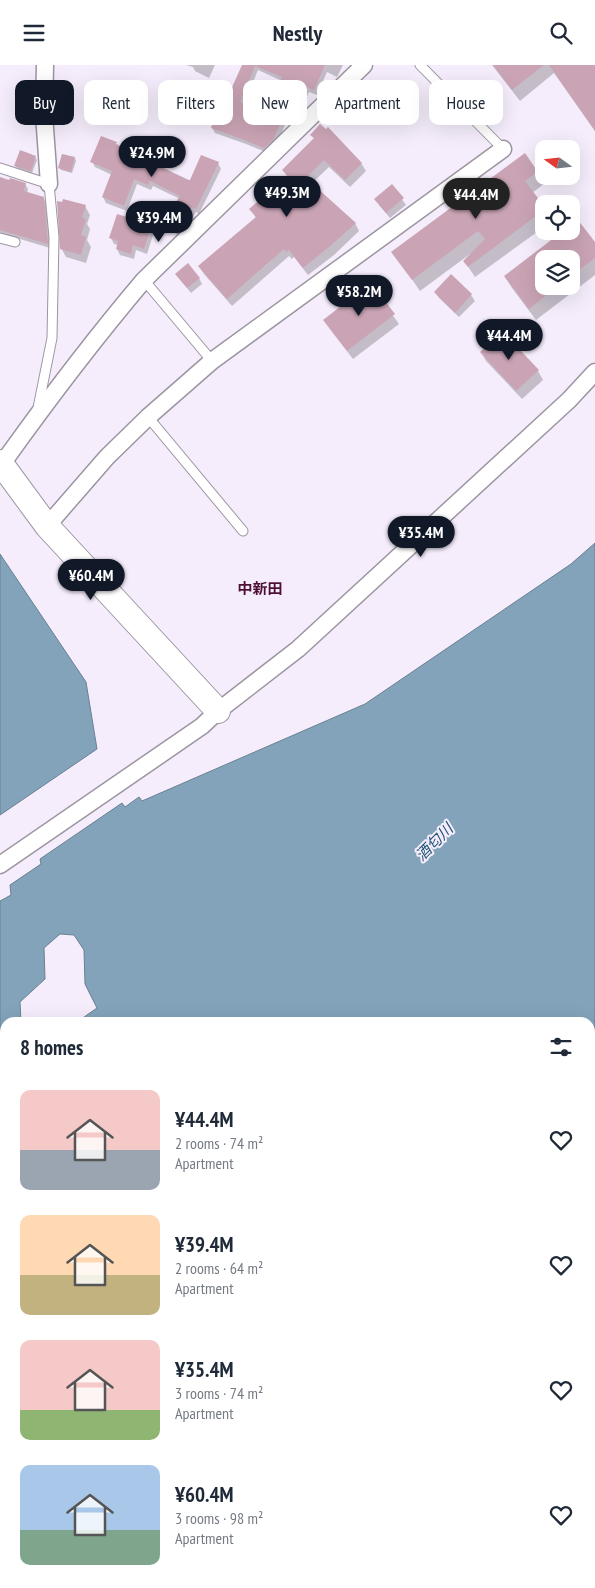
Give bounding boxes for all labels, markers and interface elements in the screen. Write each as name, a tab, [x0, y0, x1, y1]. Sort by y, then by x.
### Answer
icon: menu	[20, 19, 48, 47]
text: Nestly	[273, 19, 322, 47]
icon: search	[547, 19, 575, 47]
chip: Buy	[15, 80, 74, 125]
chip: Rent	[84, 80, 148, 125]
chip: Filters	[158, 80, 233, 125]
chip: New	[243, 80, 307, 125]
chip: Apartment	[317, 80, 419, 125]
chip: House	[429, 80, 503, 125]
pin: ¥24.9M	[111, 135, 193, 178]
north arrow	[535, 140, 580, 185]
map controls	[535, 140, 580, 295]
text: ¥24.9M	[130, 142, 174, 162]
pin: ¥49.3M	[246, 175, 328, 218]
pin: ¥44.4M	[435, 177, 517, 220]
text: ¥49.3M	[265, 182, 309, 202]
text: ¥44.4M	[454, 184, 498, 204]
button: locate	[535, 195, 580, 240]
pin: ¥39.4M	[118, 201, 200, 243]
text: ¥39.4M	[137, 207, 181, 227]
button: layers	[535, 250, 580, 295]
pin: ¥58.2M	[318, 275, 400, 317]
text: ¥58.2M	[337, 281, 381, 301]
pin: ¥44.4M	[468, 319, 550, 361]
text: ¥44.4M	[487, 325, 531, 345]
pin: ¥35.4M	[380, 515, 462, 558]
text: ¥35.4M	[399, 522, 443, 542]
pin: ¥60.4M	[50, 559, 132, 601]
text: ¥60.4M	[69, 565, 113, 585]
district label: 中新田	[237, 579, 283, 598]
water label: 酒匂川	[411, 818, 458, 865]
icon: filters	[547, 1033, 575, 1061]
text: 8 homes	[20, 1034, 83, 1061]
text: ¥44.4M	[175, 1106, 234, 1133]
icon: home	[60, 1110, 120, 1170]
icon: heart	[547, 1126, 575, 1154]
text: 2 rooms · 74 m²	[175, 1133, 263, 1153]
text: Apartment	[175, 1153, 234, 1173]
text: ¥39.4M	[175, 1231, 234, 1258]
icon: home	[60, 1235, 120, 1295]
icon: heart	[547, 1251, 575, 1279]
text: 2 rooms · 64 m²	[175, 1258, 263, 1278]
text: Apartment	[175, 1278, 234, 1298]
text: ¥35.4M	[175, 1356, 234, 1383]
icon: home	[60, 1360, 120, 1420]
icon: heart	[547, 1376, 575, 1404]
text: 3 rooms · 74 m²	[175, 1383, 263, 1403]
text: Apartment	[175, 1403, 234, 1423]
text: ¥60.4M	[175, 1481, 234, 1508]
icon: home	[60, 1485, 120, 1545]
icon: heart	[547, 1501, 575, 1529]
text: 3 rooms · 98 m²	[175, 1508, 263, 1528]
text: Apartment	[175, 1528, 234, 1548]

